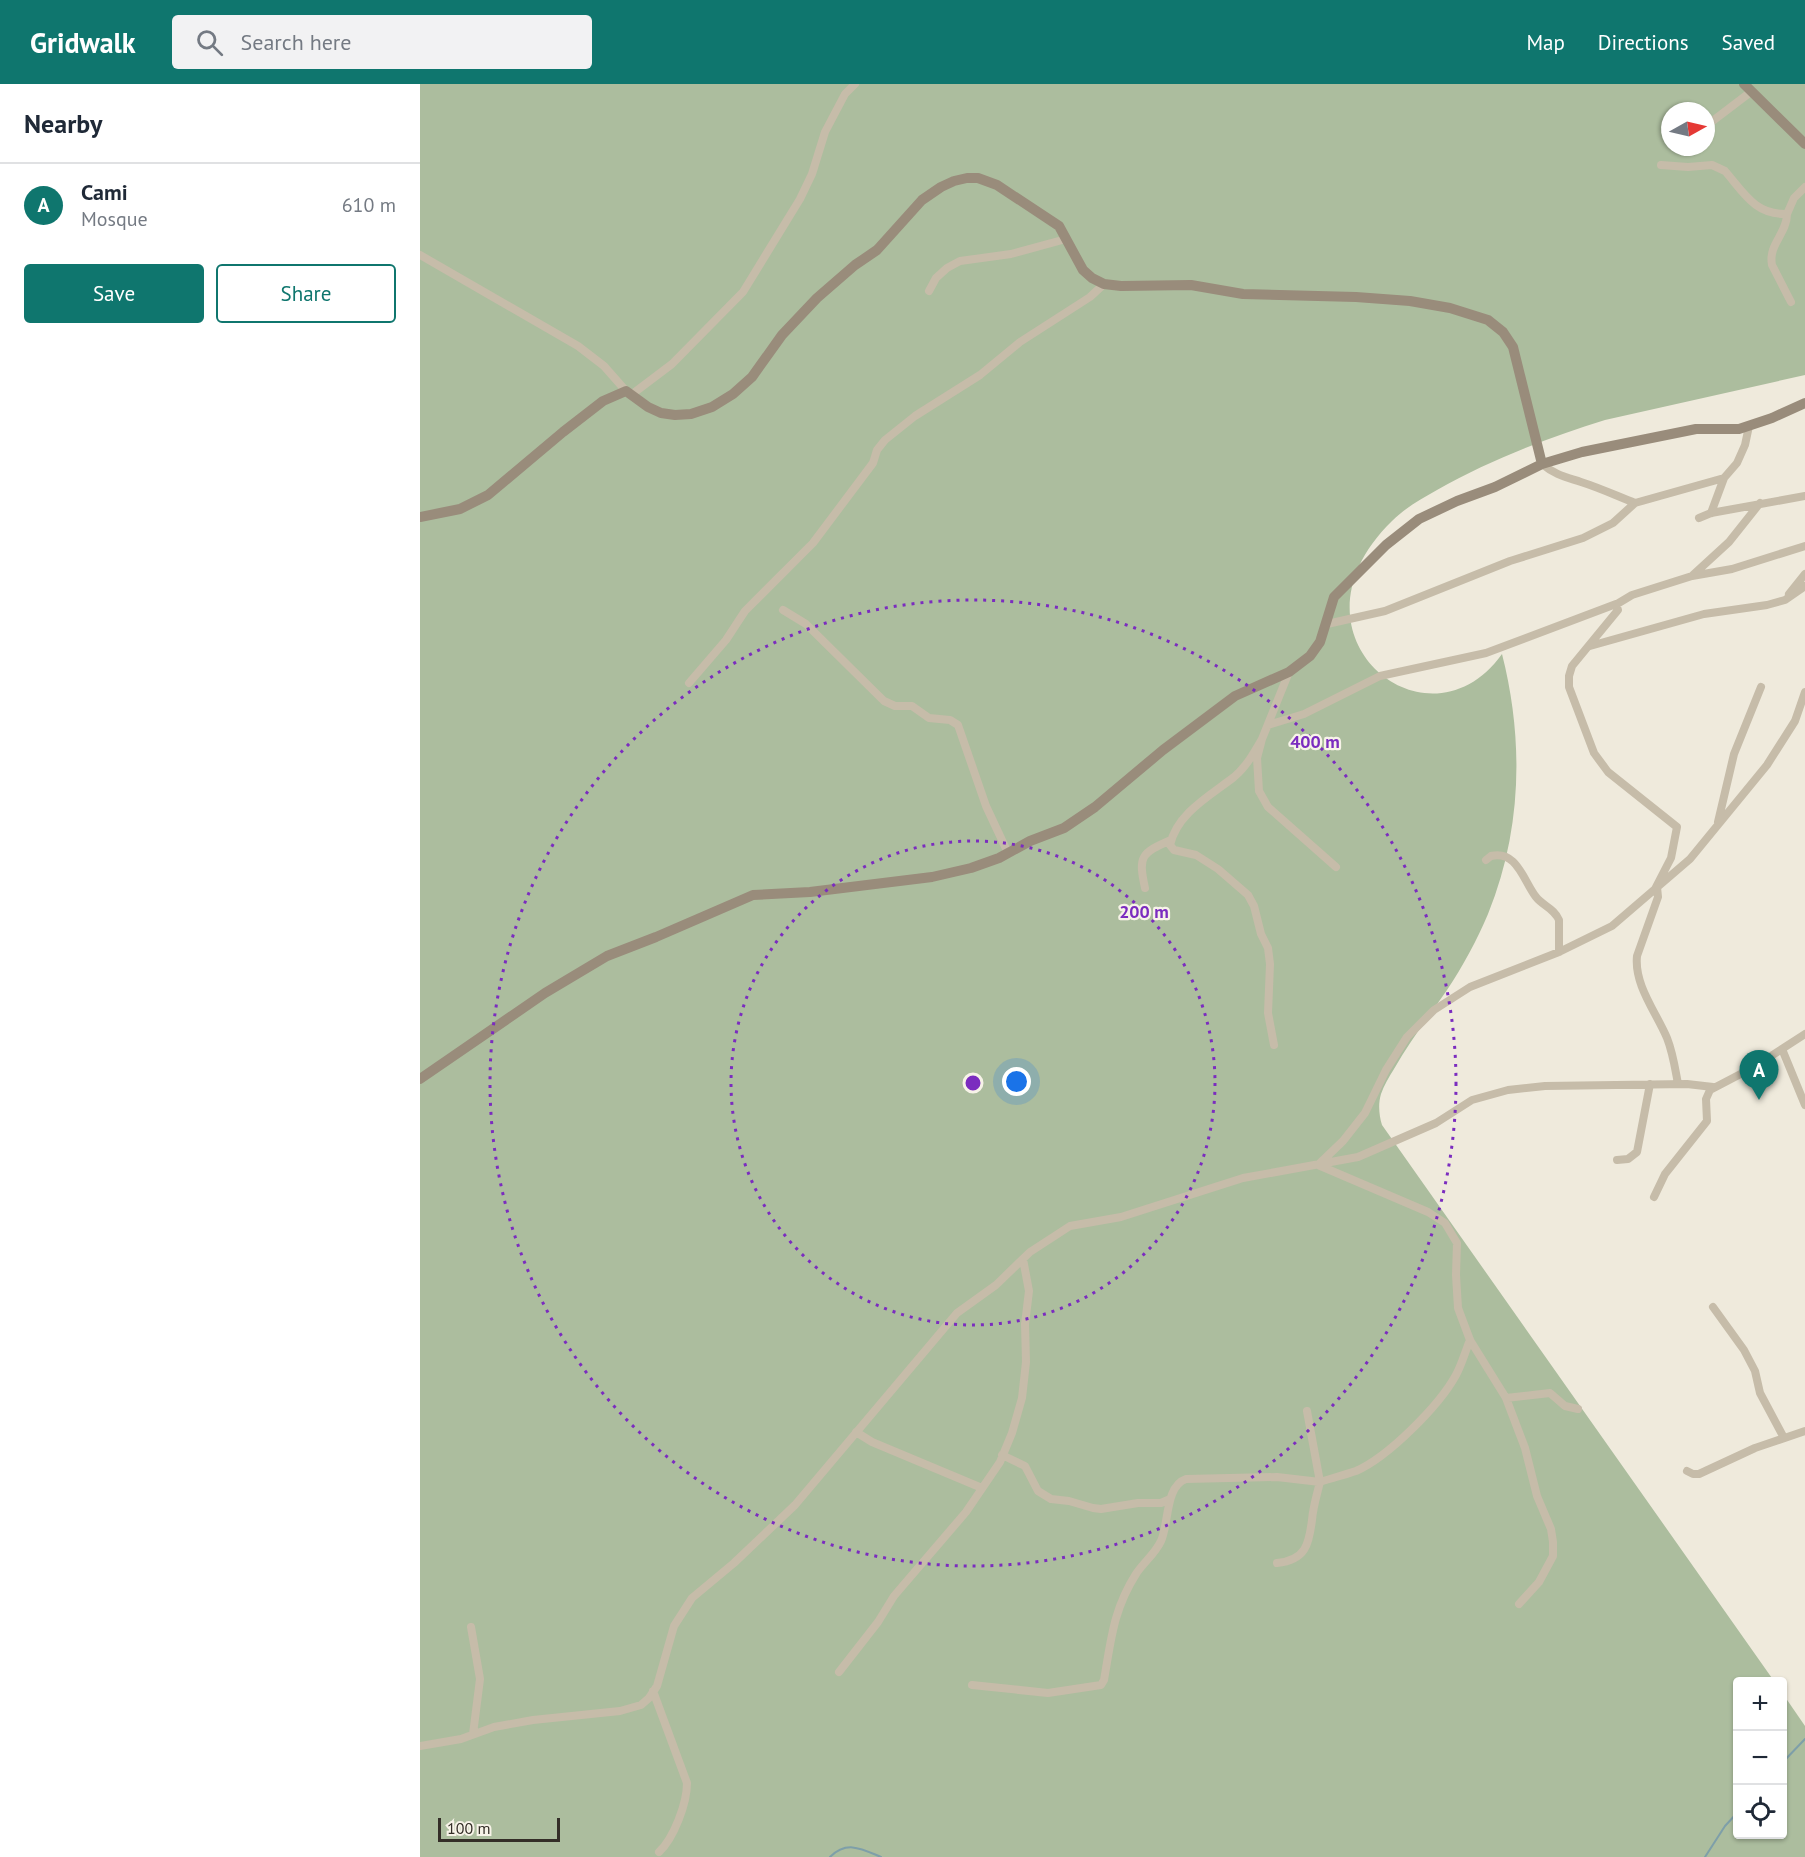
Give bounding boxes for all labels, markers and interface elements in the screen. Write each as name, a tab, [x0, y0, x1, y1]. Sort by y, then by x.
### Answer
search box	[172, 15, 592, 69]
text: Gridwalk	[30, 24, 136, 61]
icon: search	[193, 26, 226, 59]
text: Search here	[241, 28, 352, 56]
text: Map	[1526, 29, 1565, 56]
text: Directions	[1598, 29, 1689, 56]
text: Saved	[1722, 29, 1775, 56]
north arrow	[1661, 102, 1715, 156]
text: Nearby	[24, 107, 102, 140]
text: Cami	[81, 178, 128, 206]
text: A	[37, 192, 50, 218]
text: 610 m	[342, 192, 396, 218]
text: Mosque	[81, 206, 148, 232]
button: Save	[24, 264, 204, 323]
button: Share	[216, 264, 396, 323]
text: 400 m	[1290, 730, 1340, 753]
text: 200 m	[1119, 900, 1169, 923]
pin: A	[1740, 1050, 1778, 1100]
your location	[1002, 1067, 1031, 1096]
centre of rings	[963, 1073, 983, 1093]
map controls	[1733, 1677, 1787, 1839]
button: +	[1733, 1677, 1787, 1731]
button: −	[1733, 1731, 1787, 1785]
button: locate	[1733, 1785, 1787, 1839]
scale bar	[438, 1815, 560, 1842]
text: 100 m	[447, 1818, 490, 1838]

